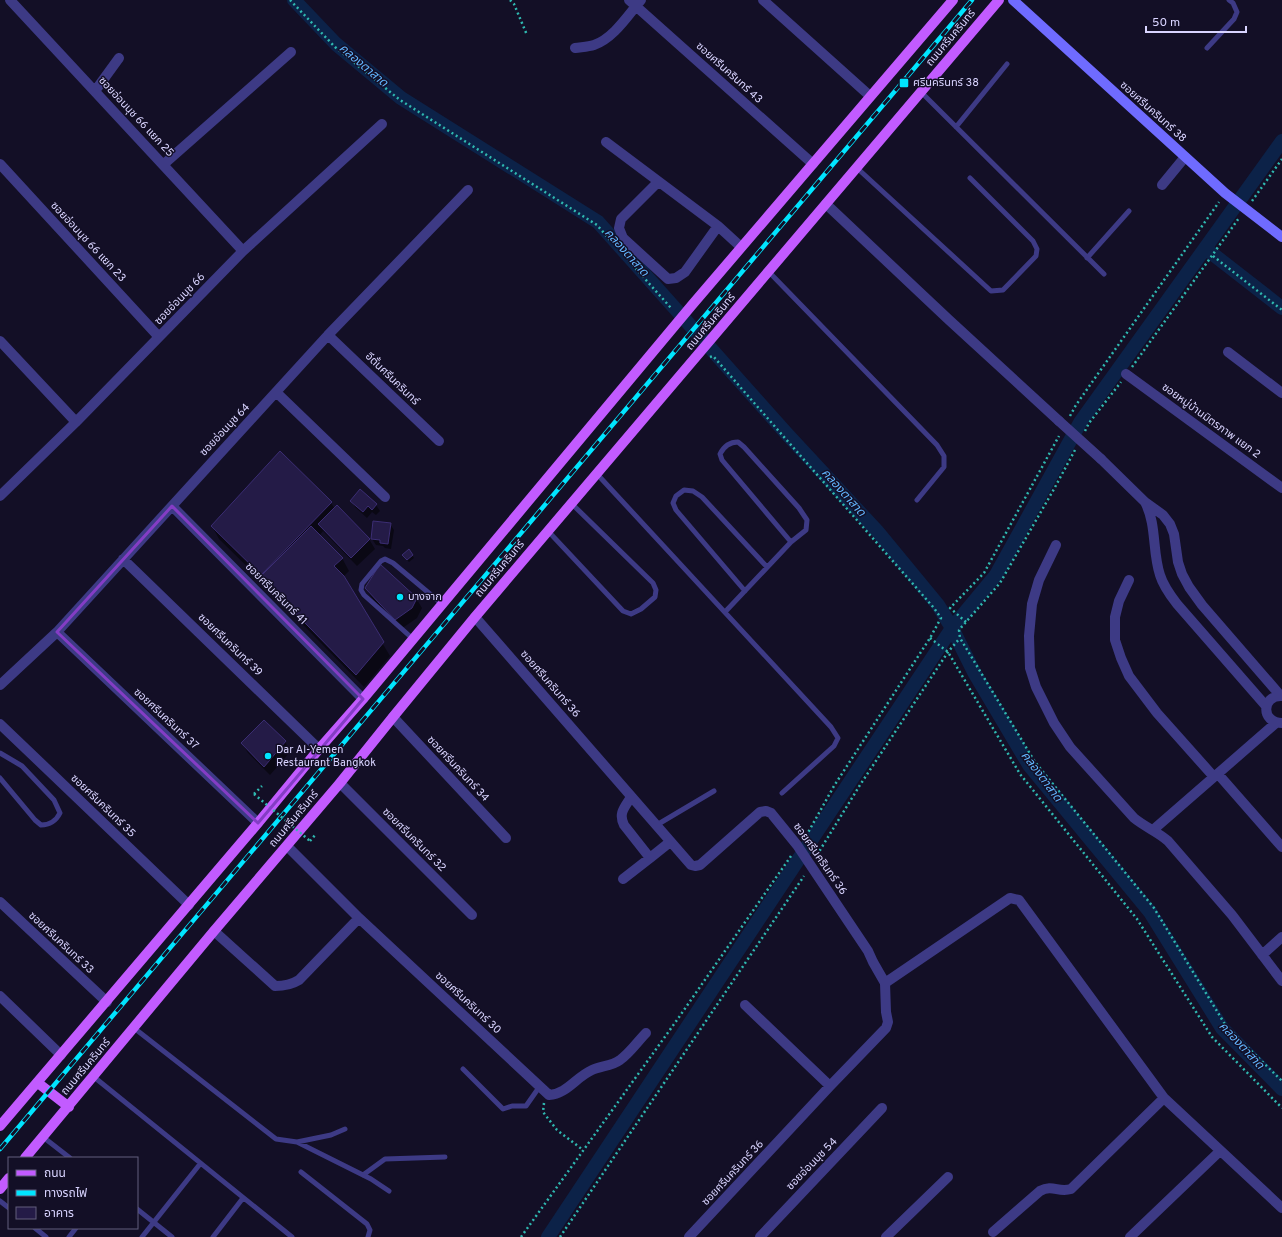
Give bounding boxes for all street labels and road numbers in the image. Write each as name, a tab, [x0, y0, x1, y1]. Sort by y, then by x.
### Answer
street label: ถนนศรีนครินทร์	[923, 6, 979, 69]
street label: ซอยศรีนครินทร์ 43	[693, 39, 765, 107]
street label: ซอยอ่อนนุช 66 แยก 25	[95, 74, 177, 160]
street label: ซอยศรีนครินทร์ 38	[1117, 78, 1189, 146]
street label: ซอยอ่อนนุช 66 แยก 23	[47, 199, 129, 285]
street label: ซอยอ่อนนุช 66	[152, 270, 208, 328]
street label: ถนนศรีนครินทร์	[683, 290, 739, 353]
street label: อีตั้นศรีนครินทร์	[362, 349, 423, 409]
street label: ซอยหมู่บ้านมิตรภาพ แยก 2	[1159, 380, 1263, 462]
street label: ซอยอ่อนนุช 64	[197, 401, 253, 459]
street label: ถนนศรีนครินทร์	[472, 537, 528, 600]
street label: ซอยศรีนครินทร์ 41	[242, 560, 310, 628]
street label: ซอยศรีนครินทร์ 39	[195, 611, 265, 679]
street label: ซอยศรีนครินทร์ 36	[517, 647, 583, 721]
street label: ซอยศรีนครินทร์ 37	[131, 685, 202, 753]
street label: ซอยศรีนครินทร์ 34	[424, 733, 492, 805]
street label: ซอยศรีนครินทร์ 35	[68, 771, 139, 841]
street label: ถนนศรีนครินทร์	[266, 787, 322, 850]
street label: ซอยศรีนครินทร์ 32	[379, 805, 449, 875]
street label: ซอยศรีนครินทร์ 36	[790, 820, 850, 898]
street label: ซอยศรีนครินทร์ 33	[25, 909, 97, 977]
street label: ซอยศรีนครินทร์ 30	[432, 969, 504, 1037]
street label: ถนนศรีนครินทร์	[58, 1035, 114, 1098]
street label: ซอยอ่อนนุช 54	[783, 1135, 841, 1193]
street label: ซอยศรีนครินทร์ 36	[699, 1137, 767, 1209]

